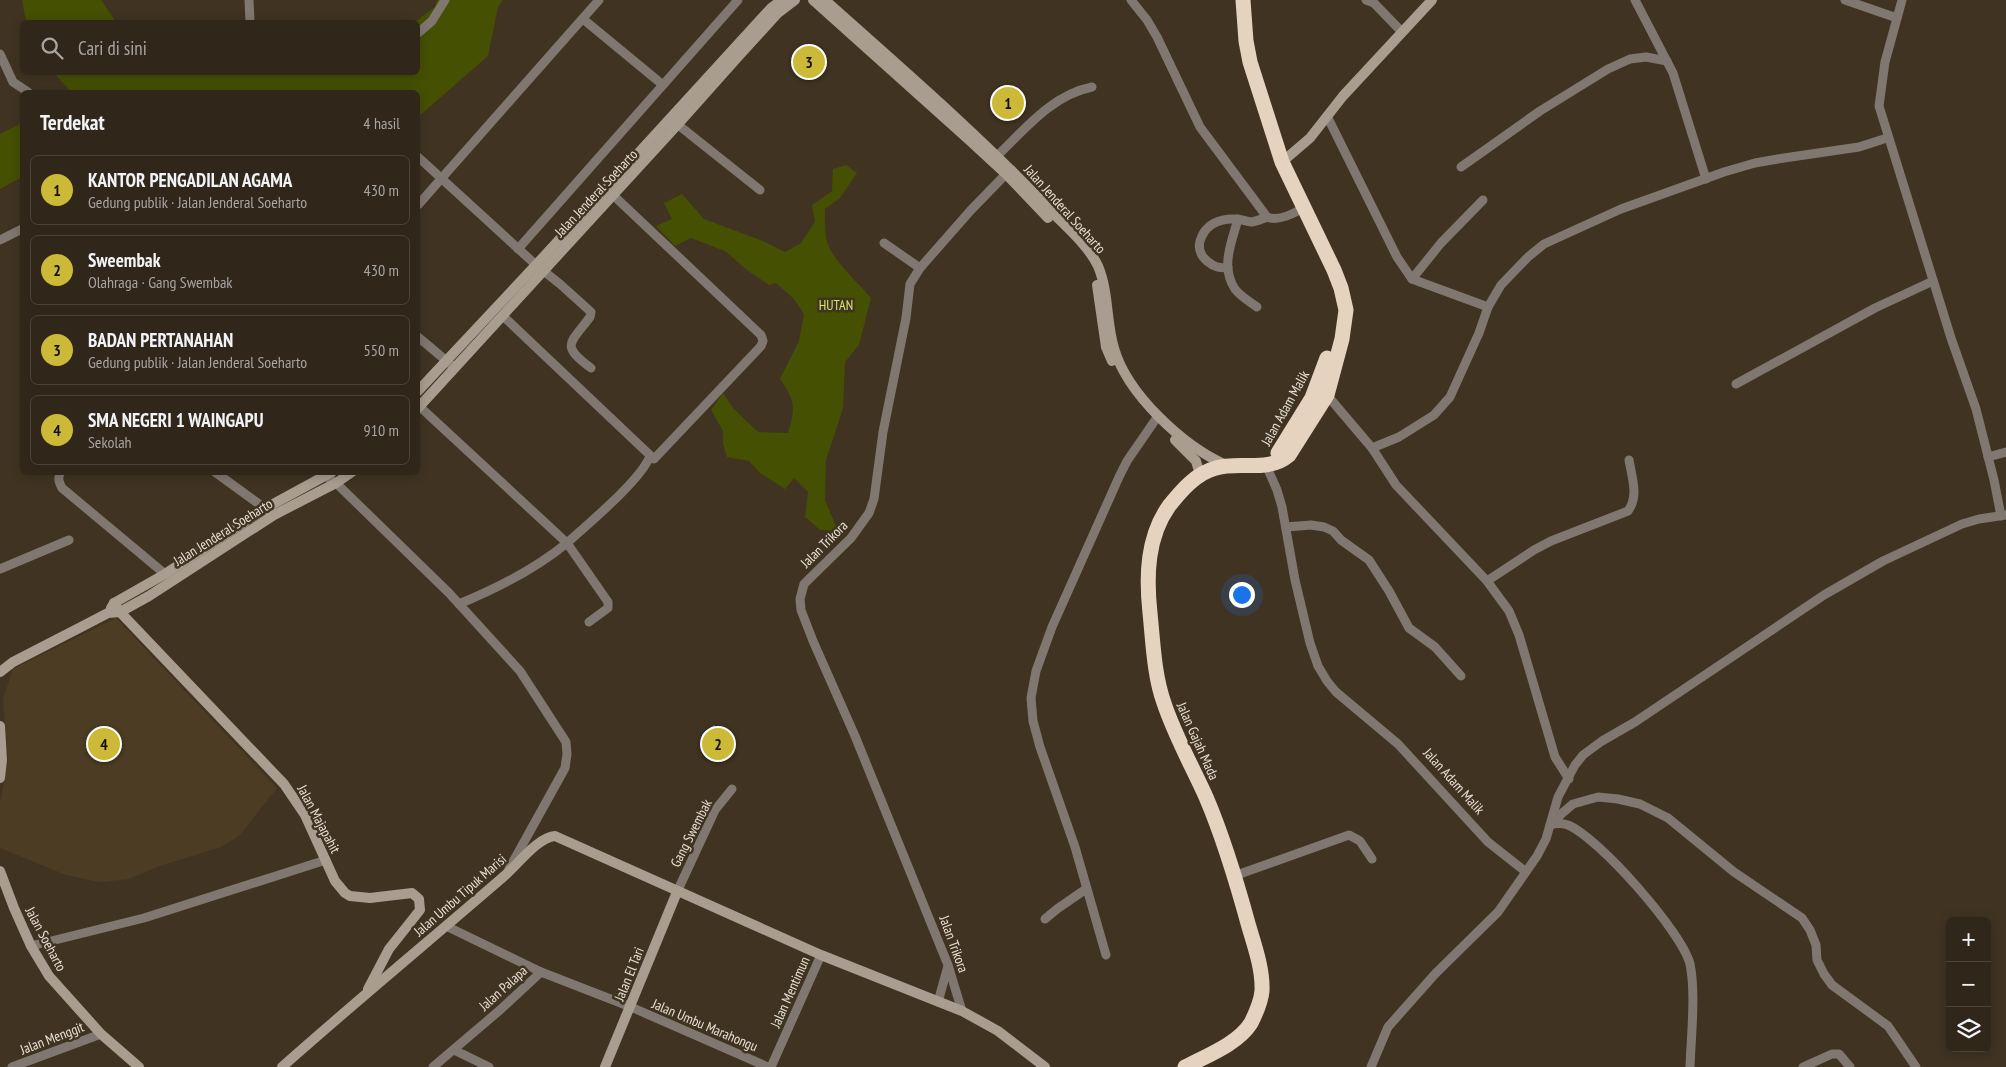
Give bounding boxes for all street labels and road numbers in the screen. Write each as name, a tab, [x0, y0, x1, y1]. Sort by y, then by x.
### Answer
street label: Jalan Jenderal Soeharto	[550, 145, 641, 241]
street label: Jalan Jenderal Soeharto	[1020, 160, 1110, 257]
street label: Jalan Adam Malik	[1256, 367, 1313, 450]
street label: Jalan Jenderal Soeharto	[169, 494, 276, 570]
street label: Jalan Trikora	[796, 517, 851, 572]
street label: Jalan Gajah Mada	[1172, 698, 1223, 783]
street label: Jalan Adam Malik	[1419, 743, 1489, 818]
street label: Jalan Majapahit	[293, 781, 345, 856]
street label: Gang Swembak	[666, 796, 716, 870]
street label: Jalan Umbu Tipuk Marisi	[409, 850, 510, 941]
street label: Jalan Soeharto	[21, 903, 70, 974]
street label: Jalan Trikora	[935, 912, 973, 975]
street label: Jalan El Tari	[610, 944, 648, 1004]
street label: Jalan Mentimun	[766, 954, 814, 1031]
street label: Jalan Palapa	[474, 962, 531, 1015]
street label: Jalan Umbu Marahongu	[649, 994, 760, 1055]
street label: Jalan Menggit	[17, 1018, 87, 1059]

